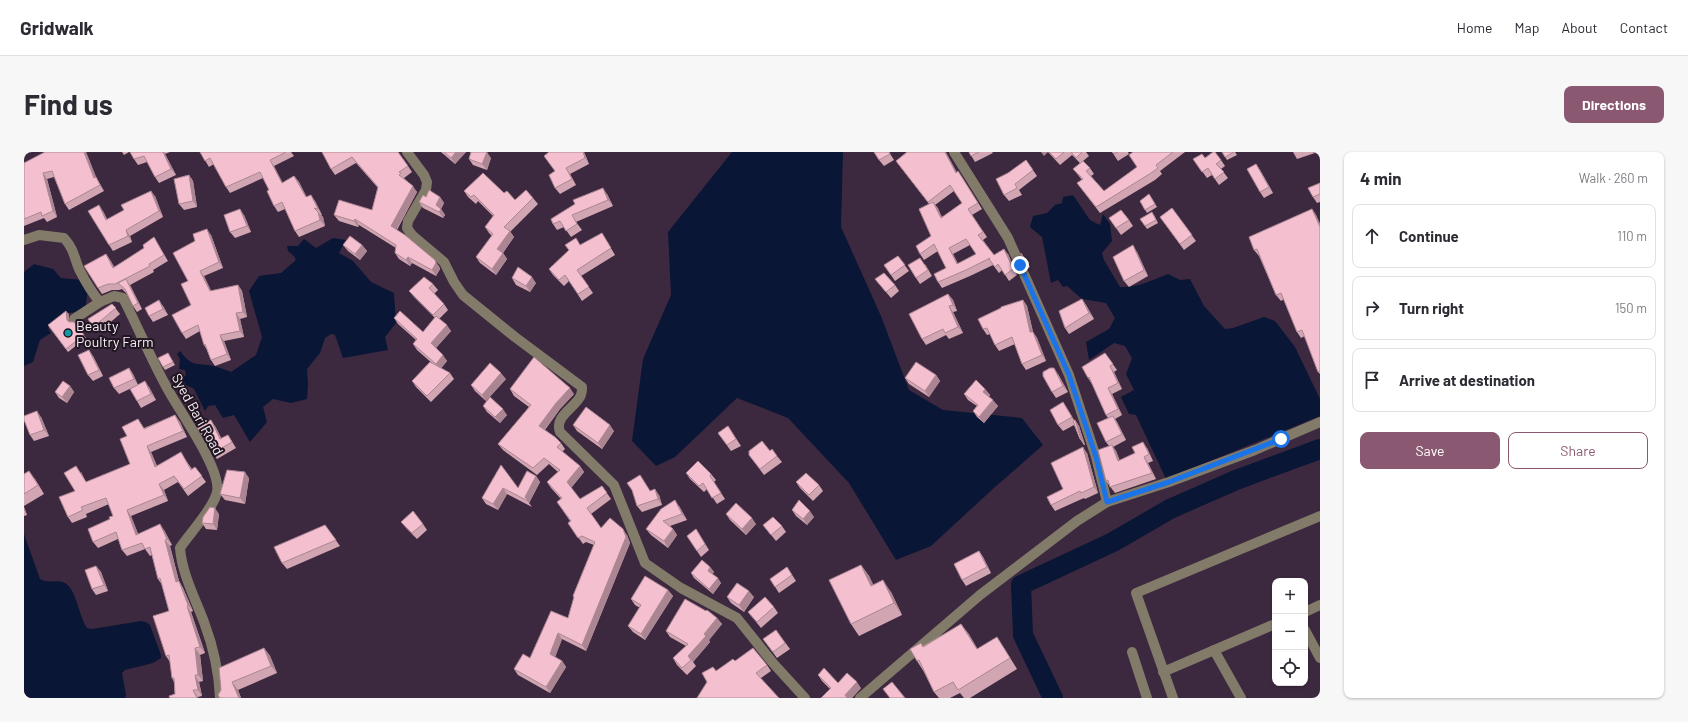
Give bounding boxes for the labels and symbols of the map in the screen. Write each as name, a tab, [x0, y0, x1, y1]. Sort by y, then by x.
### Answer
route end	[1011, 256, 1029, 274]
place label: Beauty Poultry Farm	[76, 317, 154, 350]
marker: Beauty Poultry Farm	[63, 328, 73, 338]
street label: Syed Bari Road	[169, 370, 227, 458]
route start	[1272, 430, 1290, 448]

